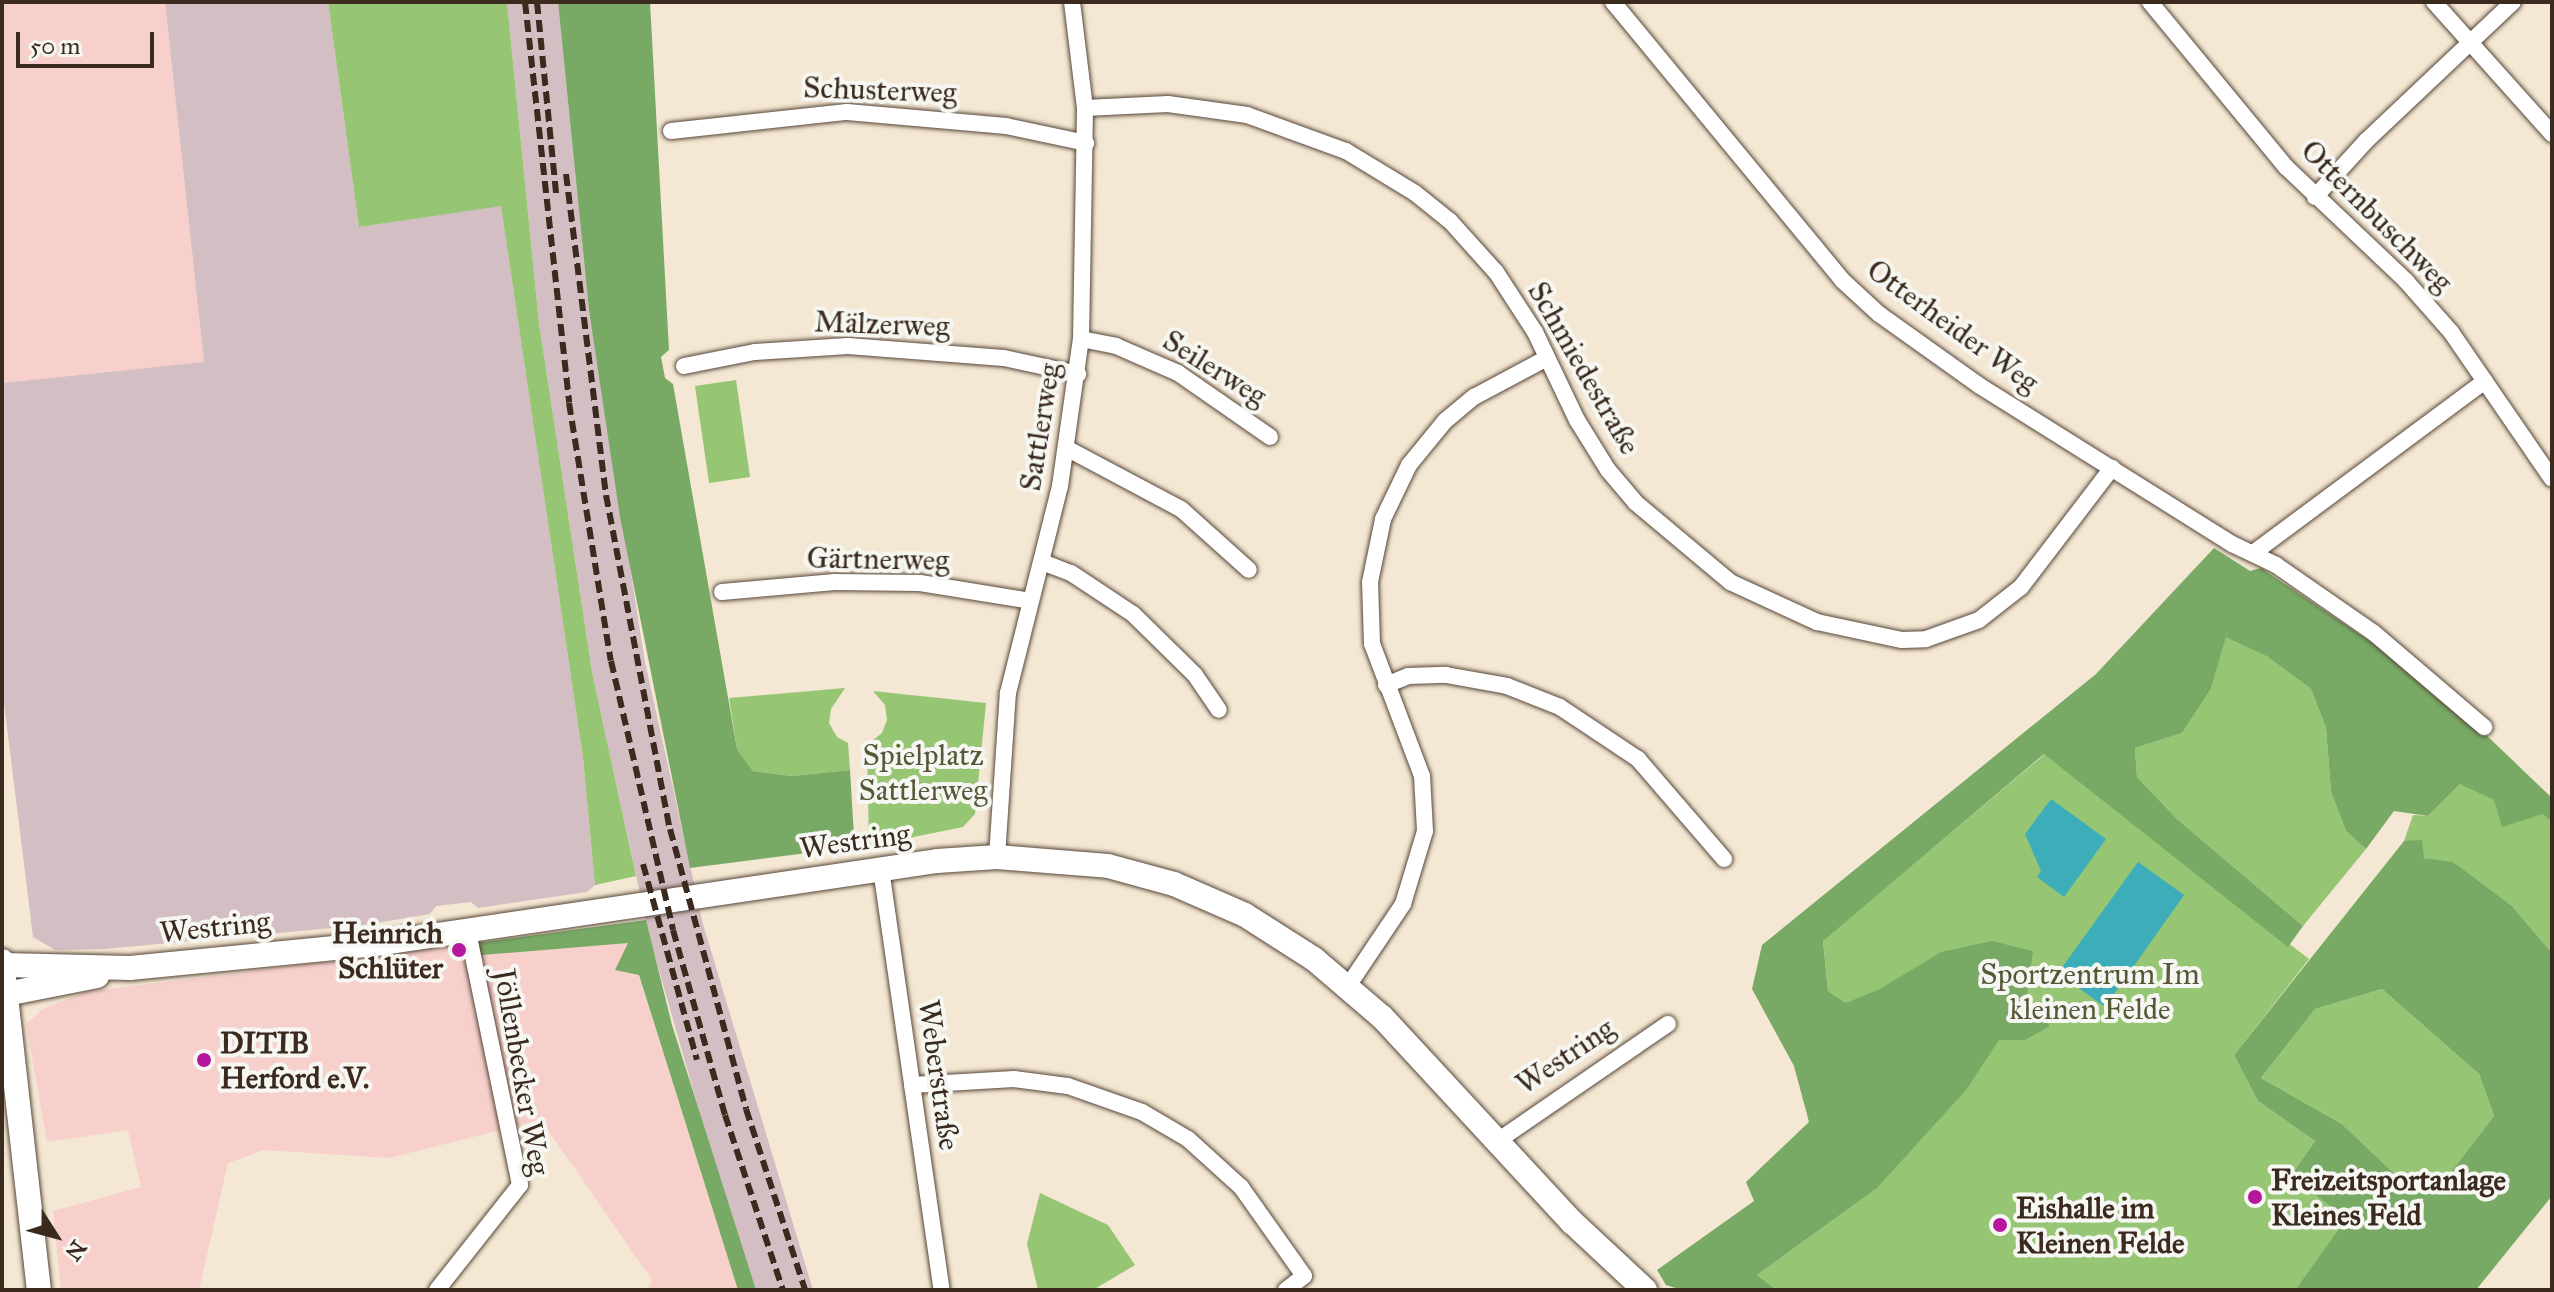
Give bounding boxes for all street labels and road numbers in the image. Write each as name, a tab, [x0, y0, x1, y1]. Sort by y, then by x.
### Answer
street label: Schusterweg	[803, 69, 957, 111]
street label: Otternbuschweg	[2293, 132, 2461, 300]
street label: Otterheider Weg	[1860, 252, 2046, 400]
street label: Schmiedestraße	[1520, 275, 1648, 461]
street label: Mälzerweg	[814, 304, 950, 344]
street label: Seilerweg	[1156, 322, 1274, 414]
street label: Sattlerweg	[1012, 360, 1068, 494]
street label: Gärtnerweg	[806, 540, 950, 578]
street label: Westring	[798, 815, 912, 867]
street label: Westring	[158, 903, 272, 951]
street label: Jöllenbecker Weg	[486, 966, 558, 1178]
street label: Weberstraße	[911, 997, 967, 1153]
street label: Westring	[1509, 1010, 1621, 1102]

